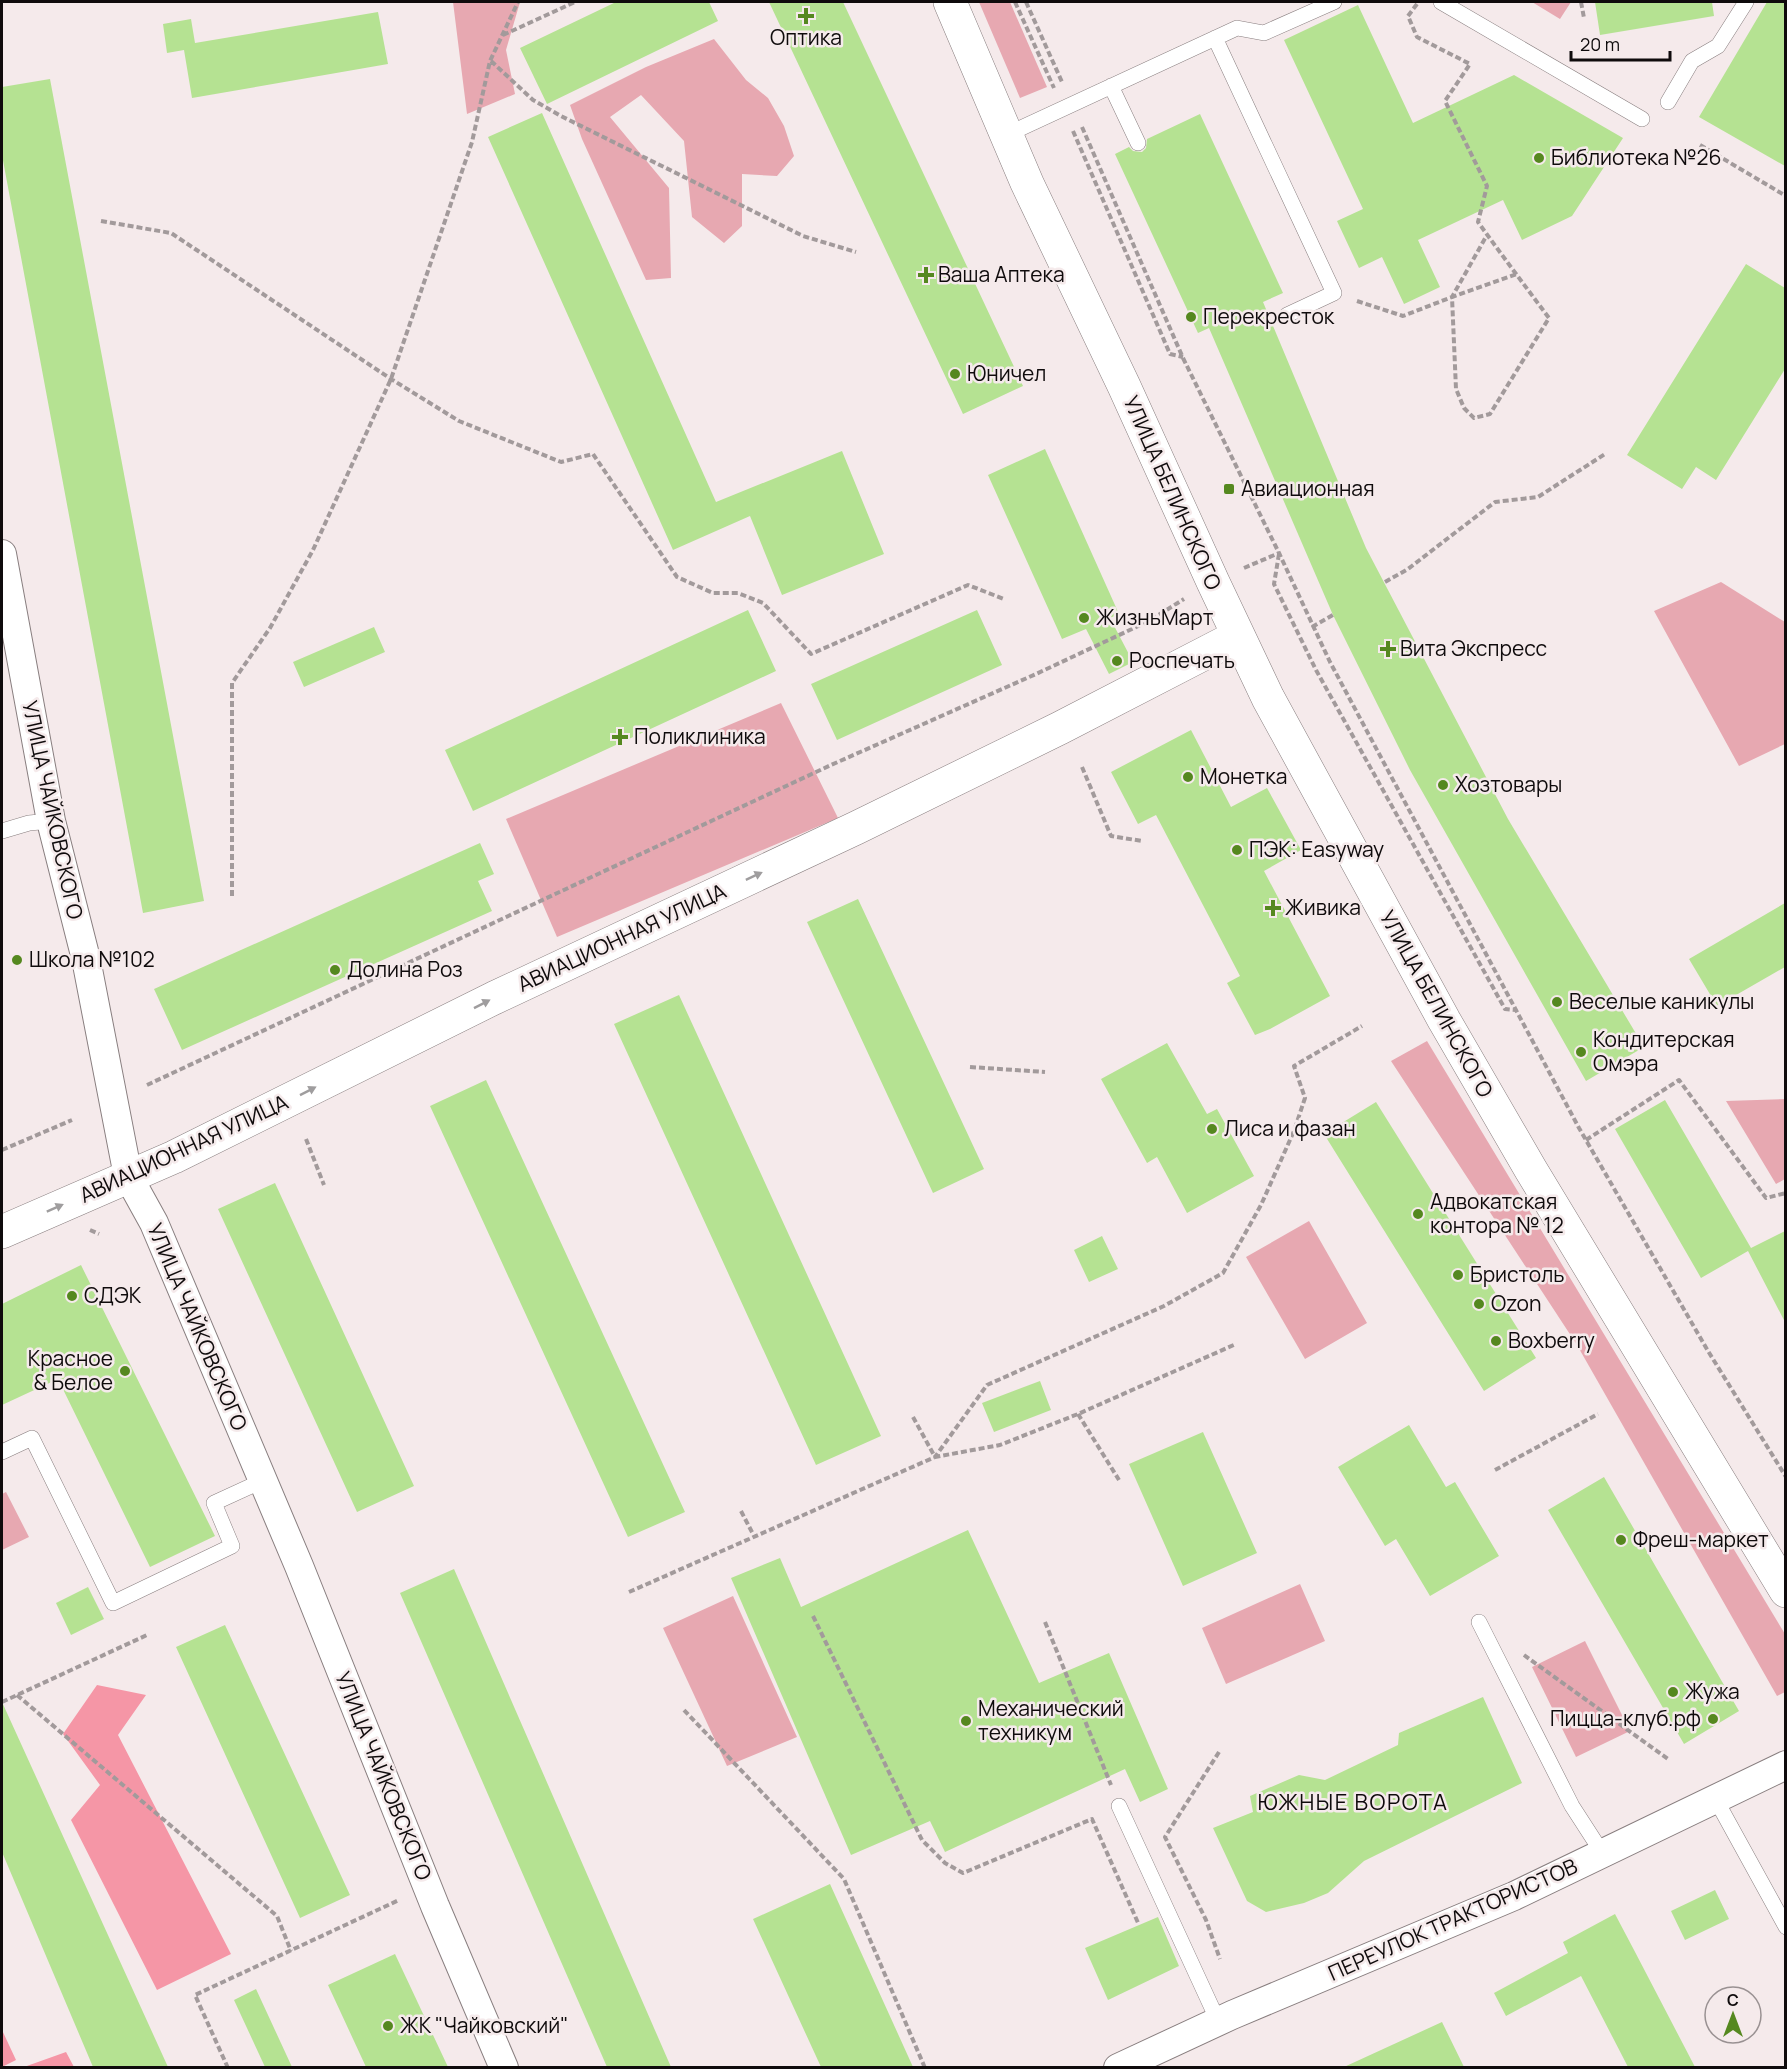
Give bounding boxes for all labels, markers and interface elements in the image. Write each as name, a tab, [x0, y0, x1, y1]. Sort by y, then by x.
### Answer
marker: Оптика	[799, 9, 813, 23]
place label: Оптика	[770, 23, 842, 51]
scale bar	[1571, 24, 1670, 62]
text: 20 m	[1580, 32, 1620, 56]
place label: Библиотека №26	[1551, 143, 1721, 171]
marker: Библиотека №26	[1532, 151, 1546, 165]
place label: Ваша Аптека	[938, 260, 1065, 288]
marker: Ваша Аптека	[919, 268, 933, 282]
place label: Перекресток	[1203, 302, 1335, 330]
marker: Перекресток	[1184, 310, 1198, 324]
place label: Юничел	[967, 359, 1046, 387]
marker: Юничел	[948, 367, 962, 381]
street label: УЛИЦА БЕЛИНСКОГО	[1117, 391, 1228, 594]
place label: Авиационная	[1241, 474, 1375, 502]
marker: Авиационная	[1222, 482, 1236, 496]
place label: ЖизньМарт	[1096, 603, 1214, 631]
marker: ЖизньМарт	[1077, 611, 1091, 625]
place label: Вита Экспресс	[1400, 634, 1547, 662]
marker: Вита Экспресс	[1381, 642, 1395, 656]
place label: Роспечать	[1129, 646, 1235, 674]
marker: Роспечать	[1110, 654, 1124, 668]
street label: УЛИЦА ЧАЙКОВСКОГО	[16, 698, 90, 922]
place label: Поликлиника	[634, 722, 766, 750]
marker: Поликлиника	[611, 728, 629, 746]
place label: Монетка	[1200, 762, 1287, 790]
marker: Монетка	[1181, 770, 1195, 784]
place label: Хозтовары	[1455, 770, 1562, 798]
marker: Хозтовары	[1436, 778, 1450, 792]
place label: ПЭК: Easyway	[1249, 835, 1384, 863]
marker: ПЭК: Easyway	[1230, 843, 1244, 857]
one-way arrow	[745, 872, 762, 881]
street label: АВИАЦИОННАЯ УЛИЦА	[513, 876, 730, 998]
place label: Живика	[1285, 893, 1361, 921]
marker: Живика	[1266, 901, 1280, 915]
street label: УЛИЦА БЕЛИНСКОГО	[1374, 905, 1500, 1102]
place label: Школа №102	[29, 945, 155, 973]
marker: Школа №102	[10, 953, 24, 967]
place label: Долина Роз	[347, 955, 463, 983]
marker: Долина Роз	[328, 963, 342, 977]
place label: Веселые каникулы	[1569, 987, 1754, 1015]
marker: Веселые каникулы	[1550, 995, 1564, 1009]
one-way arrow	[474, 999, 491, 1008]
place label: Кондитерская Омэра	[1593, 1025, 1735, 1077]
marker: Кондитерская Омэра	[1574, 1045, 1588, 1059]
one-way arrow	[299, 1086, 316, 1095]
street label: АВИАЦИОННАЯ УЛИЦА	[75, 1087, 292, 1209]
place label: Лиса и фазан	[1224, 1114, 1356, 1142]
marker: Лиса и фазан	[1205, 1122, 1219, 1136]
place label: Адвокатская контора № 12	[1430, 1187, 1564, 1239]
one-way arrow	[46, 1203, 64, 1212]
marker: Адвокатская контора № 12	[1411, 1207, 1425, 1221]
street label: УЛИЦА ЧАЙКОВСКОГО	[142, 1219, 254, 1435]
place label: Бристоль	[1470, 1260, 1565, 1288]
marker: Бристоль	[1451, 1268, 1465, 1282]
place label: СДЭК	[84, 1281, 142, 1309]
marker: СДЭК	[65, 1289, 79, 1303]
place label: Ozon	[1491, 1289, 1541, 1317]
marker: Ozon	[1472, 1297, 1486, 1311]
place label: Boxberry	[1508, 1326, 1595, 1354]
marker: Boxberry	[1489, 1334, 1503, 1348]
place label: Красное & Белое	[28, 1344, 113, 1396]
marker: Красное & Белое	[118, 1364, 132, 1378]
place label: Фреш-маркет	[1633, 1525, 1769, 1553]
marker: Фреш-маркет	[1614, 1533, 1628, 1547]
street label: УЛИЦА ЧАЙКОВСКОГО	[329, 1667, 439, 1884]
place label: Жужа	[1685, 1677, 1740, 1705]
marker: Жужа	[1666, 1685, 1680, 1699]
place label: Механический техникум	[978, 1694, 1124, 1746]
place label: Пицца-клуб.рф	[1550, 1704, 1701, 1732]
marker: Пицца-клуб.рф	[1706, 1712, 1720, 1726]
marker: Механический техникум	[959, 1714, 973, 1728]
district label: ЮЖНЫЕ ВОРОТА	[1258, 1787, 1448, 1817]
street label: ПЕРЕУЛОК ТРАКТОРИСТОВ	[1324, 1851, 1582, 1987]
north arrow	[1703, 1985, 1763, 2045]
text: С	[1727, 1989, 1739, 2011]
place label: ЖК "Чайковский"	[400, 2011, 568, 2039]
marker: ЖК "Чайковский"	[381, 2019, 395, 2033]

